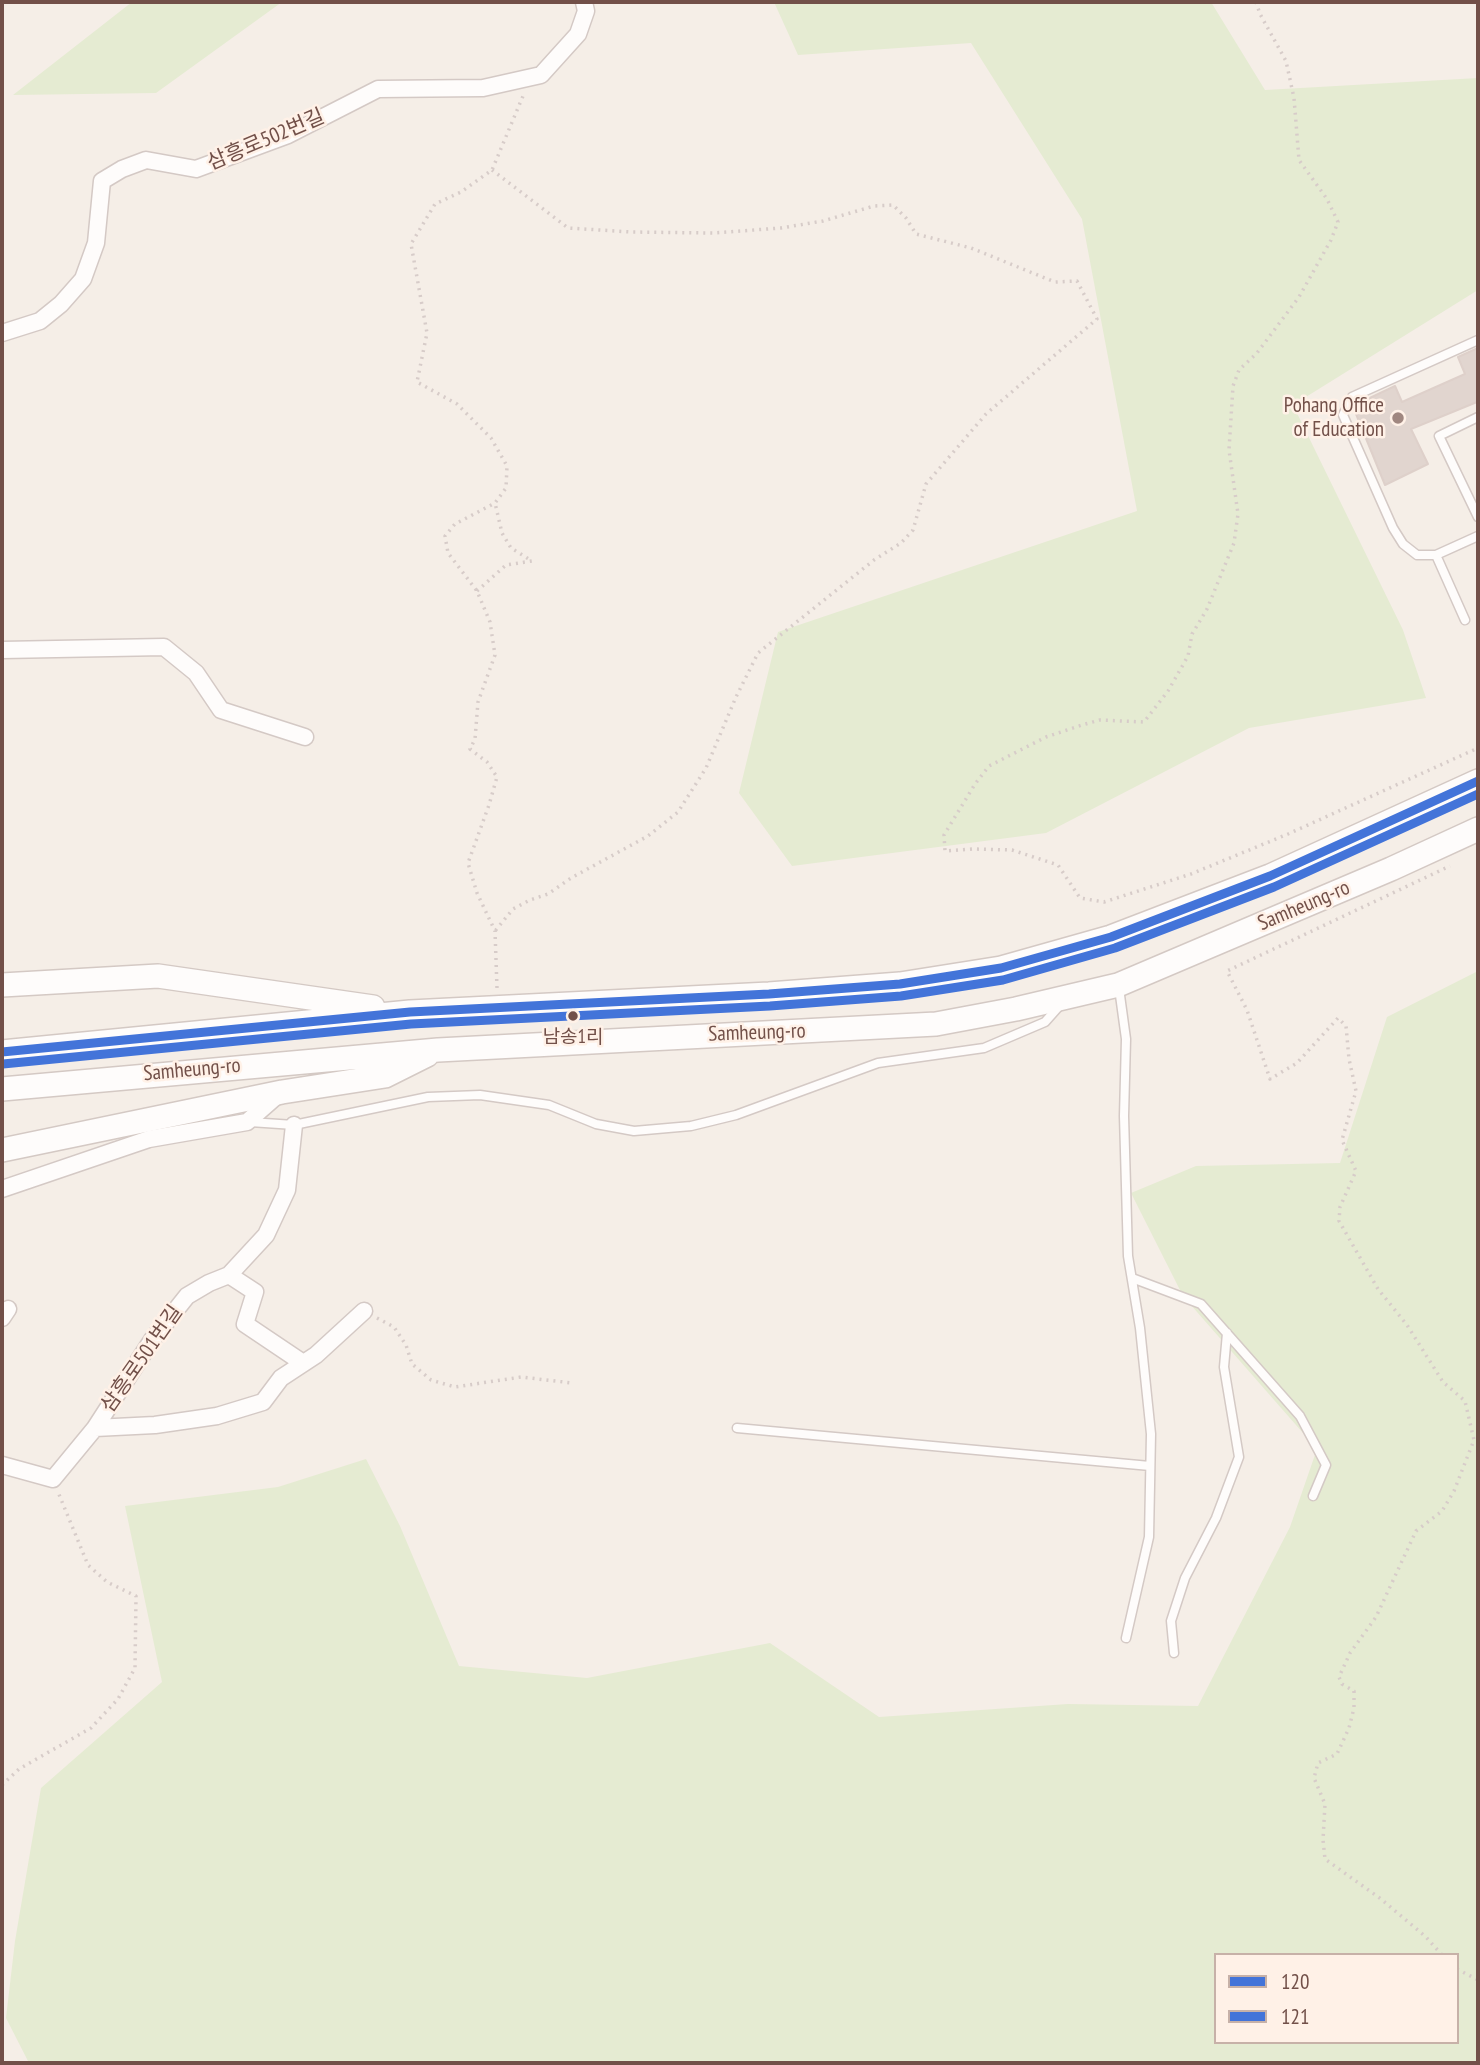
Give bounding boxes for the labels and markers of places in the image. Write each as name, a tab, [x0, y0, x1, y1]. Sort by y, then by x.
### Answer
place label: Pohang Office of Education	[1284, 393, 1384, 443]
marker: Pohang Office of Education	[1390, 410, 1406, 426]
marker: 남송1리	[566, 1009, 580, 1023]
place label: 남송1리	[543, 1027, 603, 1049]

